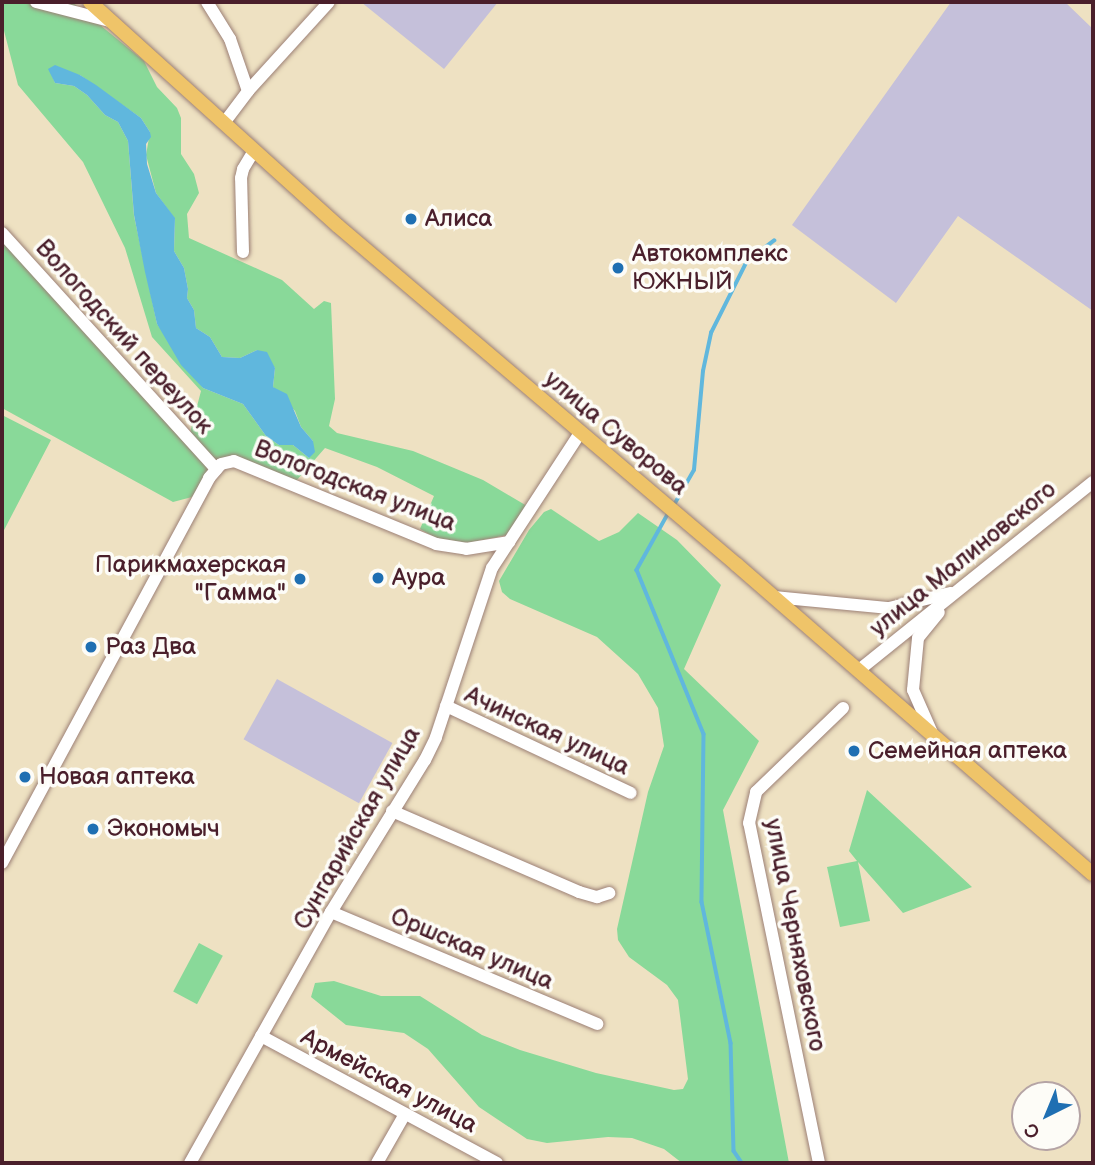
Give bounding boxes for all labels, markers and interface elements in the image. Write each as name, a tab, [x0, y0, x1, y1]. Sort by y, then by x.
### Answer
place label: Алиса	[425, 205, 493, 233]
marker: Алиса	[403, 211, 419, 227]
street label: Вологодский переулок	[29, 234, 219, 440]
place label: Автокомплекс ЮЖНЫЙ	[632, 240, 788, 296]
marker: Автокомплекс ЮЖНЫЙ	[610, 260, 626, 276]
street label: улица Суворова	[539, 365, 693, 501]
street label: Вологодская улица	[250, 434, 460, 538]
street label: улица Малиновского	[864, 475, 1062, 643]
place label: Парикмахерская "Гамма"	[95, 551, 286, 607]
place label: Аура	[392, 564, 445, 592]
marker: Аура	[370, 570, 386, 586]
marker: Парикмахерская "Гамма"	[292, 571, 308, 587]
place label: Раз Два	[105, 633, 196, 661]
marker: Раз Два	[83, 639, 99, 655]
street label: Ачинская улица	[460, 680, 634, 782]
street label: Сунгарийская улица	[287, 722, 427, 934]
place label: Семейная аптека	[868, 737, 1067, 765]
marker: Семейная аптека	[846, 743, 862, 759]
place label: Новая аптека	[39, 763, 195, 791]
marker: Новая аптека	[17, 769, 33, 785]
place label: Экономыч	[107, 815, 220, 843]
street label: улица Черняховского	[758, 816, 832, 1054]
marker: Экономыч	[85, 821, 101, 837]
street label: Оршская улица	[386, 902, 558, 996]
street label: Армейская улица	[296, 1022, 482, 1140]
north arrow	[1011, 1081, 1081, 1151]
text: С	[1020, 1117, 1045, 1143]

